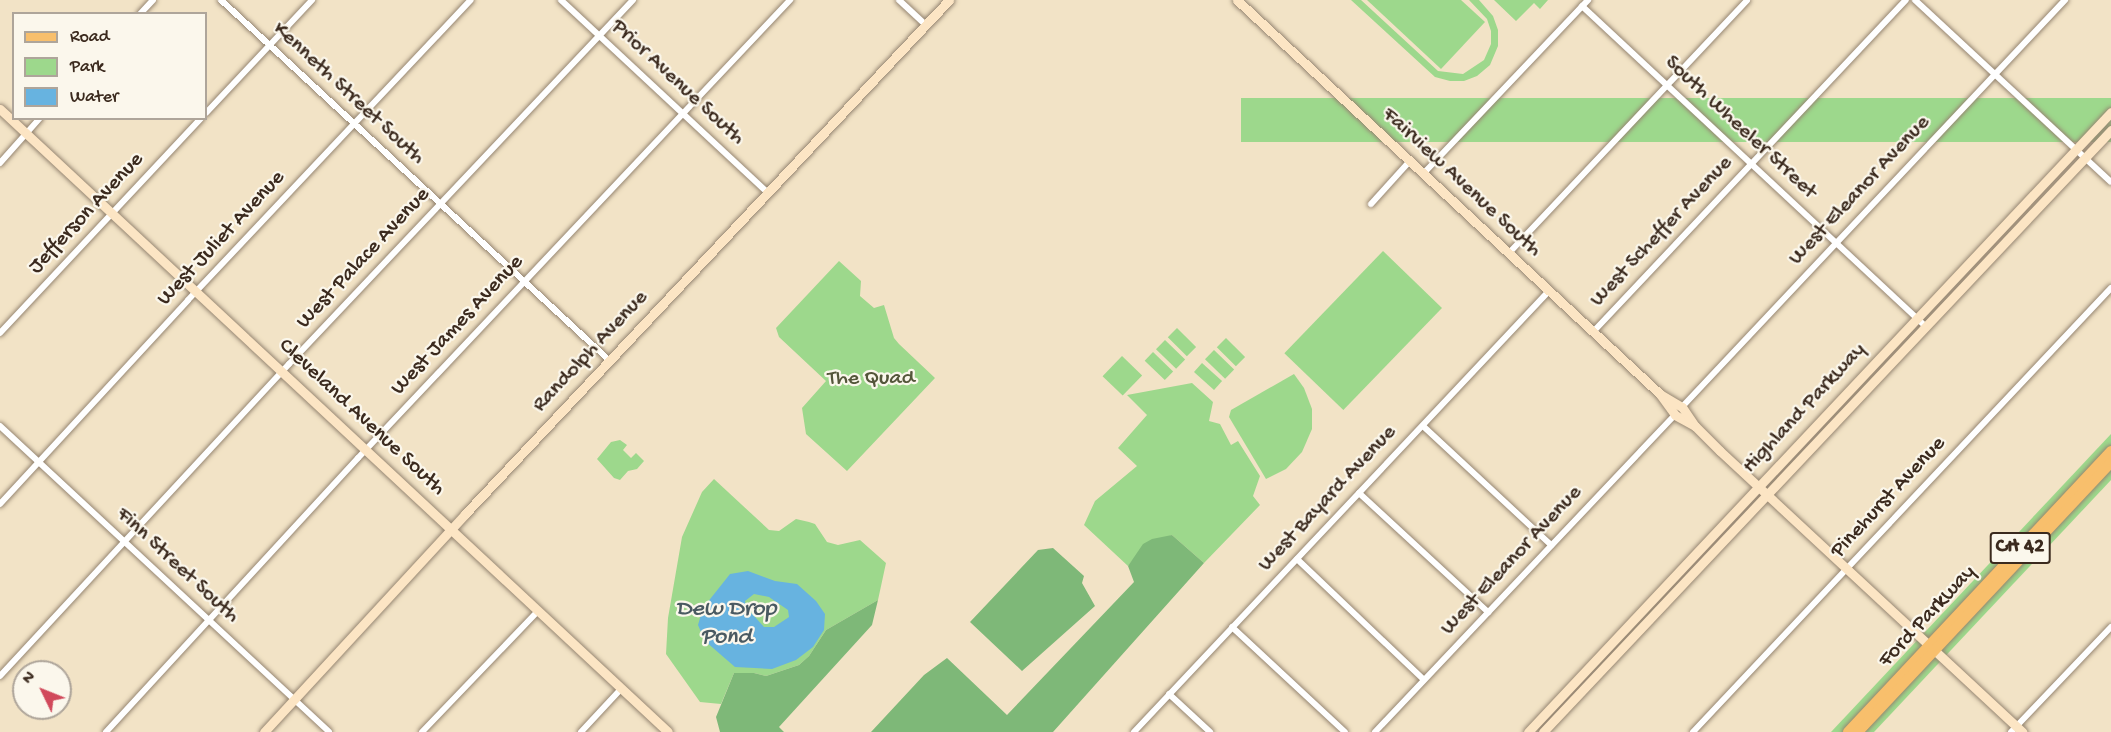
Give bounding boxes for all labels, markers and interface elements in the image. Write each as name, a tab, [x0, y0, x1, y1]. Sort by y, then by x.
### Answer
legend	[12, 12, 207, 120]
street label: Prior Avenue South	[605, 14, 749, 152]
street label: Kenneth Street South	[266, 17, 430, 171]
text: Road	[70, 27, 109, 48]
street label: South Wheeler Street	[1658, 50, 1822, 206]
text: Park	[70, 57, 104, 78]
text: Water	[70, 87, 118, 108]
street label: Fairview Avenue South	[1376, 102, 1546, 264]
street label: West Eleanor Avenue	[1784, 111, 1936, 271]
street label: Jefferson Avenue	[24, 148, 150, 280]
street label: West Scheffer Avenue	[1585, 151, 1739, 313]
street label: West Juliet Avenue	[152, 166, 292, 312]
street label: West Palace Avenue	[292, 183, 436, 335]
street label: West James Avenue	[386, 250, 530, 402]
street label: Randolph Avenue	[528, 285, 654, 419]
street label: Cleveland Avenue South	[272, 334, 450, 502]
street label: Highland Parkway	[1738, 338, 1872, 480]
park label: The Quad	[827, 367, 915, 393]
street label: West Bayard Avenue	[1253, 420, 1403, 578]
street label: Pinehurst Avenue	[1826, 432, 1952, 564]
street label: West Eleanor Avenue	[1436, 481, 1588, 641]
street label: Finn Street South	[110, 502, 244, 630]
road number: CH 42	[1988, 530, 2052, 566]
street label: Ford Parkway	[1874, 560, 1982, 674]
water label: Dew Drop Pond	[676, 596, 776, 652]
north arrow	[12, 660, 72, 720]
text: N	[19, 668, 40, 689]

